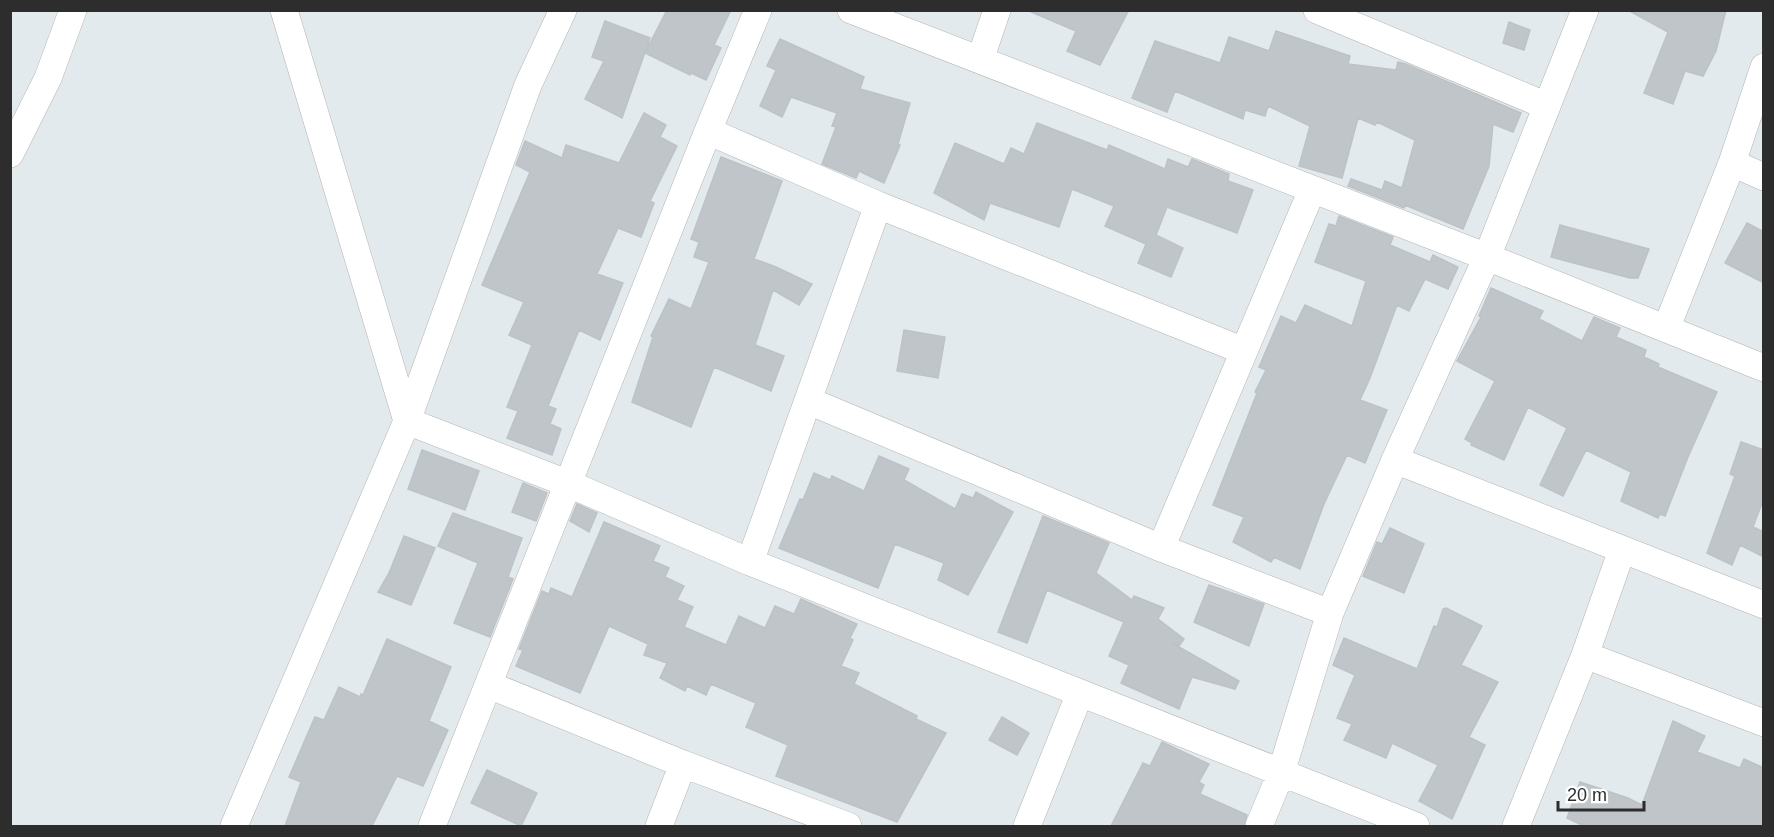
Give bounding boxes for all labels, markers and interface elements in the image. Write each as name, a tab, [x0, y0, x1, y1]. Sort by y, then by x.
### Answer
scale bar	[1558, 774, 1644, 812]
text: 20 m	[1567, 785, 1607, 805]

